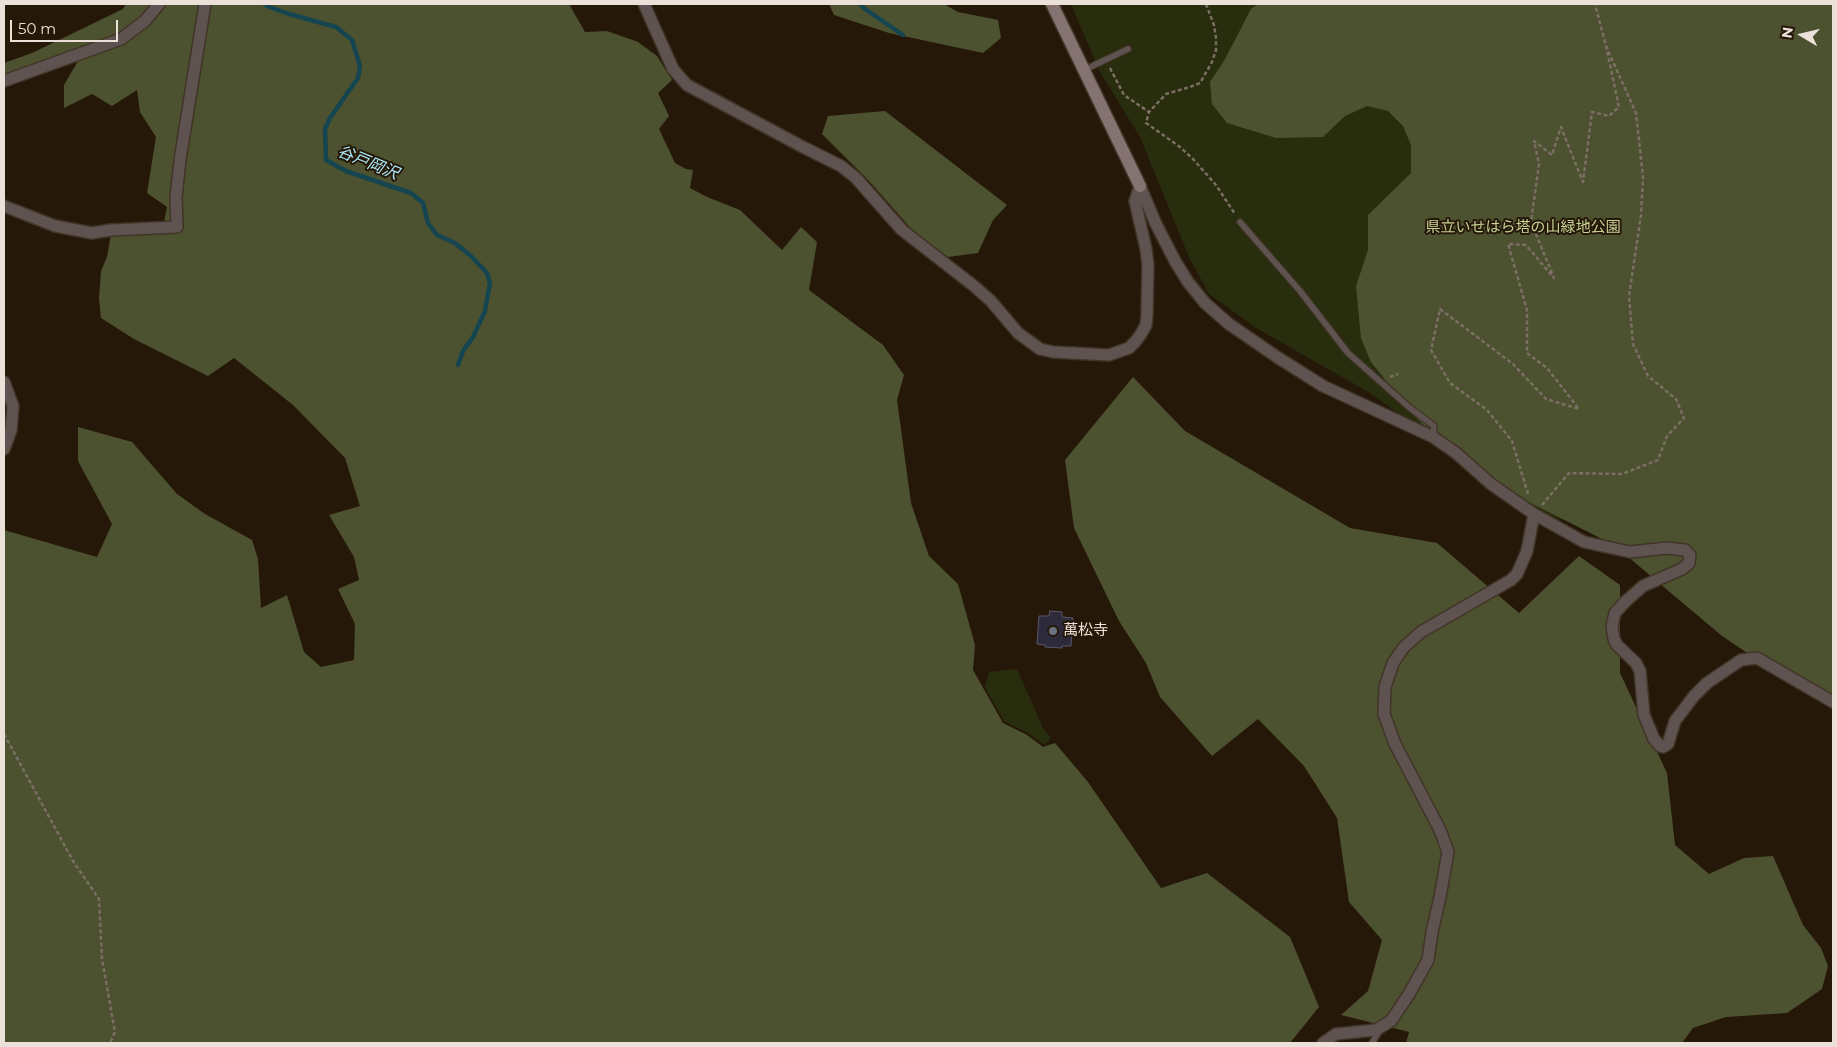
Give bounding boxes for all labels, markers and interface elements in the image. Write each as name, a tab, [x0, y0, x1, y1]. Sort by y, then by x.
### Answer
scale bar	[12, 10, 120, 42]
north arrow	[1777, 10, 1827, 60]
text: 50 m	[18, 19, 56, 38]
text: N	[1777, 26, 1797, 40]
water label: 谷戸岡沢	[335, 142, 401, 184]
park label: 県立いせはら塔の山緑地公園	[1426, 219, 1620, 237]
place label: 萬松寺	[1063, 622, 1108, 640]
marker: 萬松寺	[1047, 625, 1059, 637]

